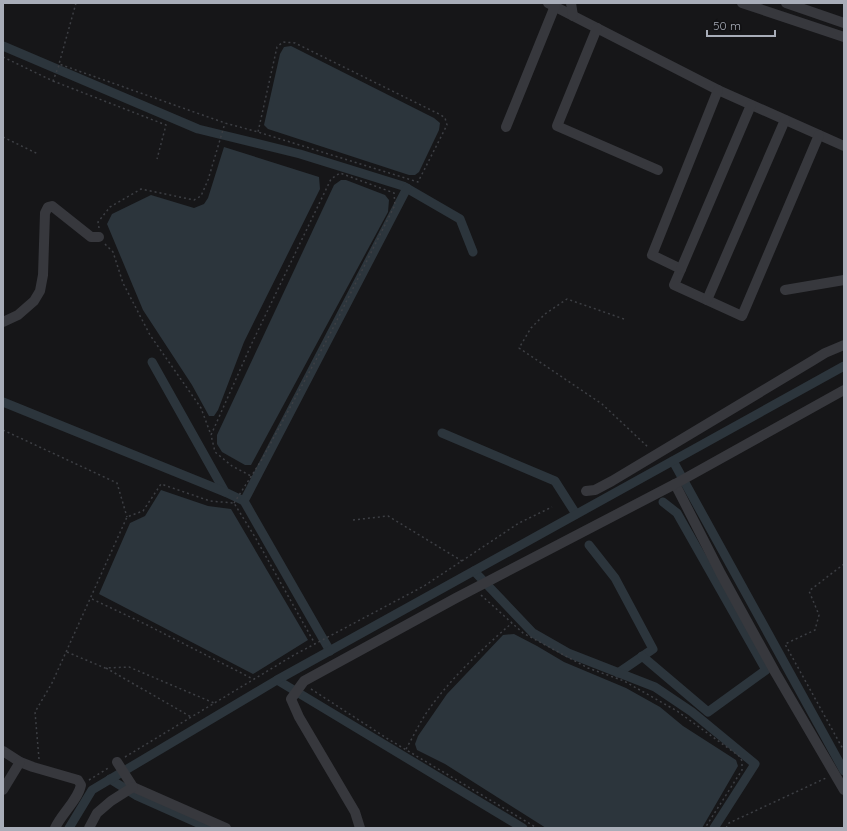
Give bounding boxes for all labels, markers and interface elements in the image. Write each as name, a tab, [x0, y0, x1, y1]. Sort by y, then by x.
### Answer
scale bar	[707, 12, 775, 38]
text: 50 m	[713, 18, 741, 33]

